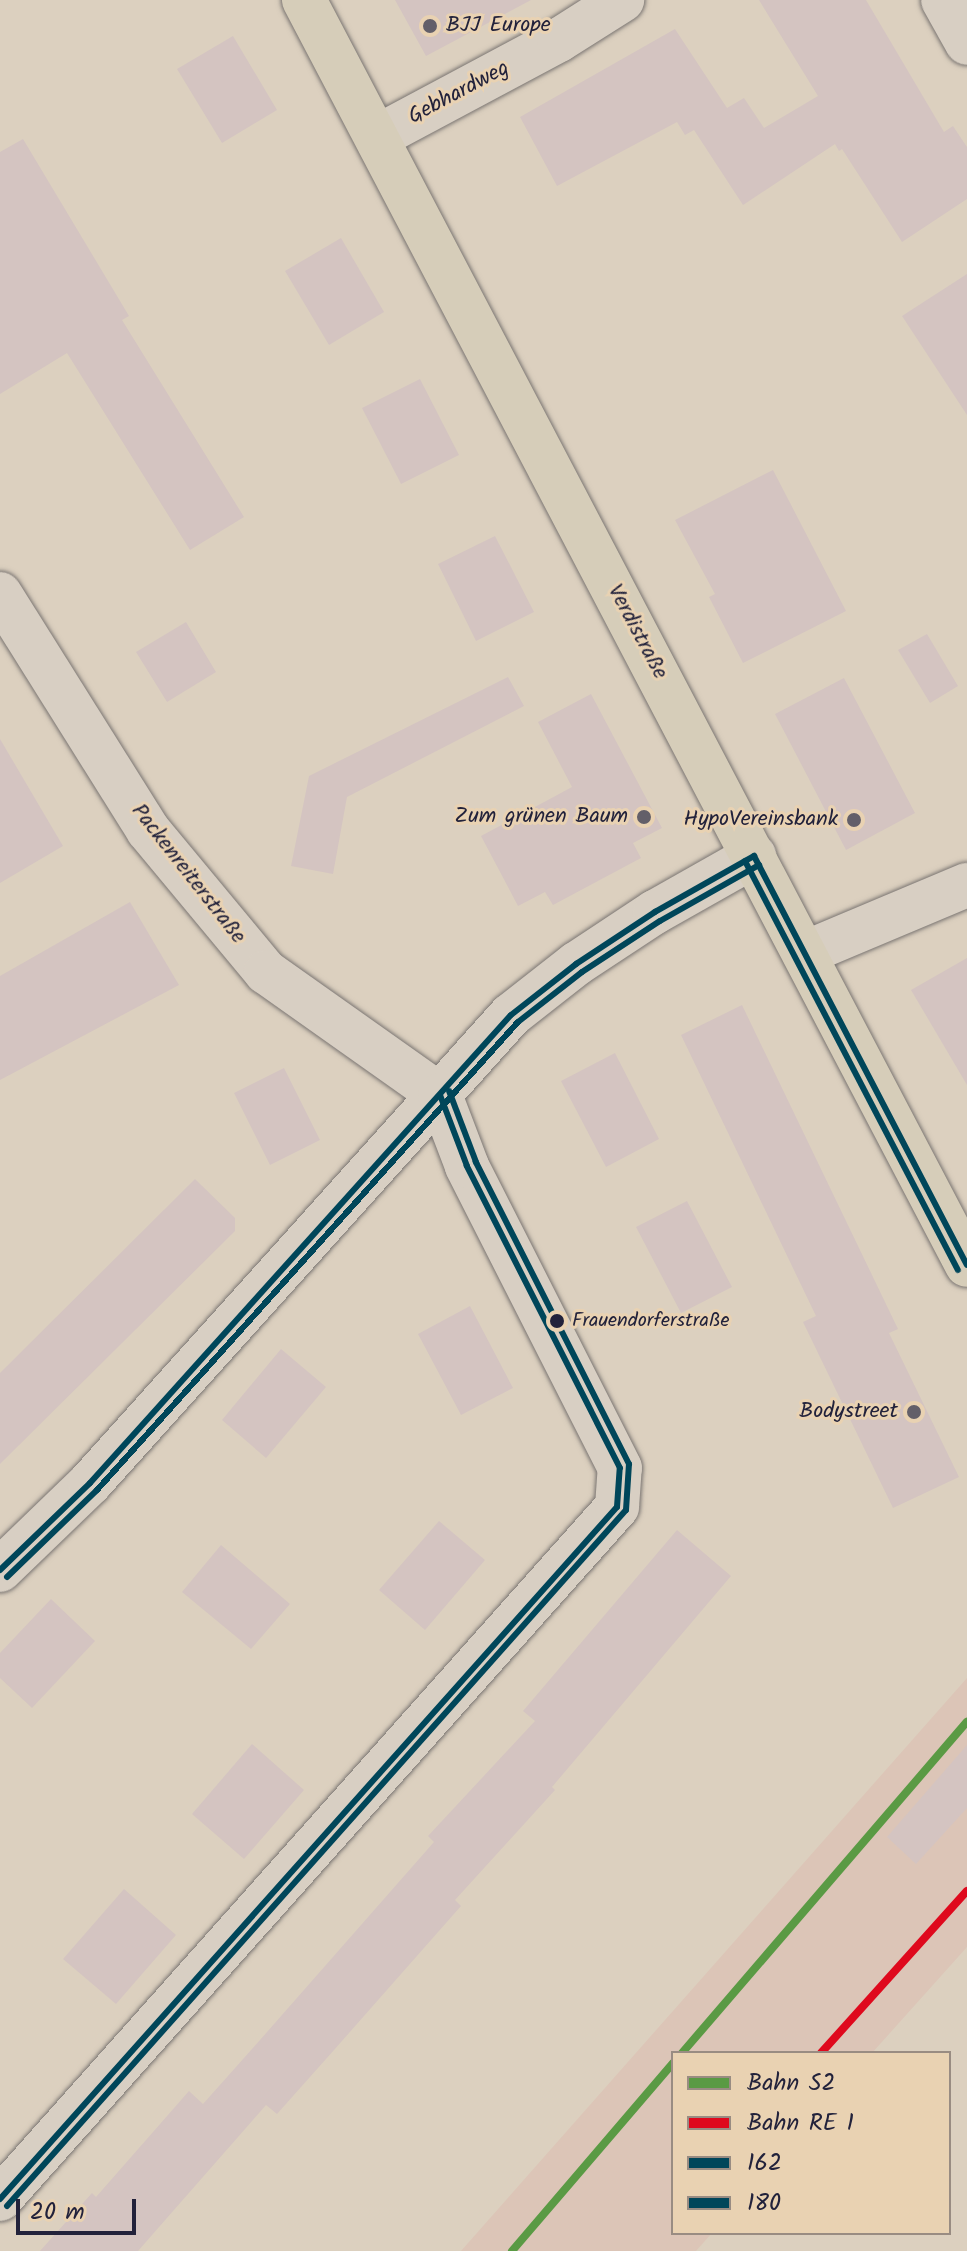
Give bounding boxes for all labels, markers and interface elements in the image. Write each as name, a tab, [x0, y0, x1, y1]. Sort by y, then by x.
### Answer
place label: BJJ Europe	[446, 13, 551, 39]
marker: BJJ Europe	[421, 17, 439, 35]
street label: Gebhardweg	[404, 55, 514, 131]
street label: Verdistraße	[601, 580, 673, 684]
street label: Packenreiterstraße	[125, 799, 251, 949]
place label: Zum grünen Baum	[455, 804, 628, 830]
place label: HypoVereinsbank	[683, 807, 838, 833]
marker: Zum grünen Baum	[635, 808, 653, 826]
marker: HypoVereinsbank	[845, 811, 863, 829]
place label: Frauendorferstraße	[572, 1309, 729, 1333]
marker: Frauendorferstraße	[549, 1313, 565, 1329]
place label: Bodystreet	[799, 1399, 898, 1425]
marker: Bodystreet	[905, 1403, 923, 1421]
legend	[671, 2051, 951, 2235]
text: Bahn S2	[747, 2064, 836, 2103]
text: Bahn RE 1	[747, 2104, 854, 2143]
text: 162	[747, 2144, 782, 2183]
scale bar	[20, 2183, 140, 2233]
text: 180	[747, 2184, 781, 2223]
text: 20 m	[30, 2193, 85, 2232]

